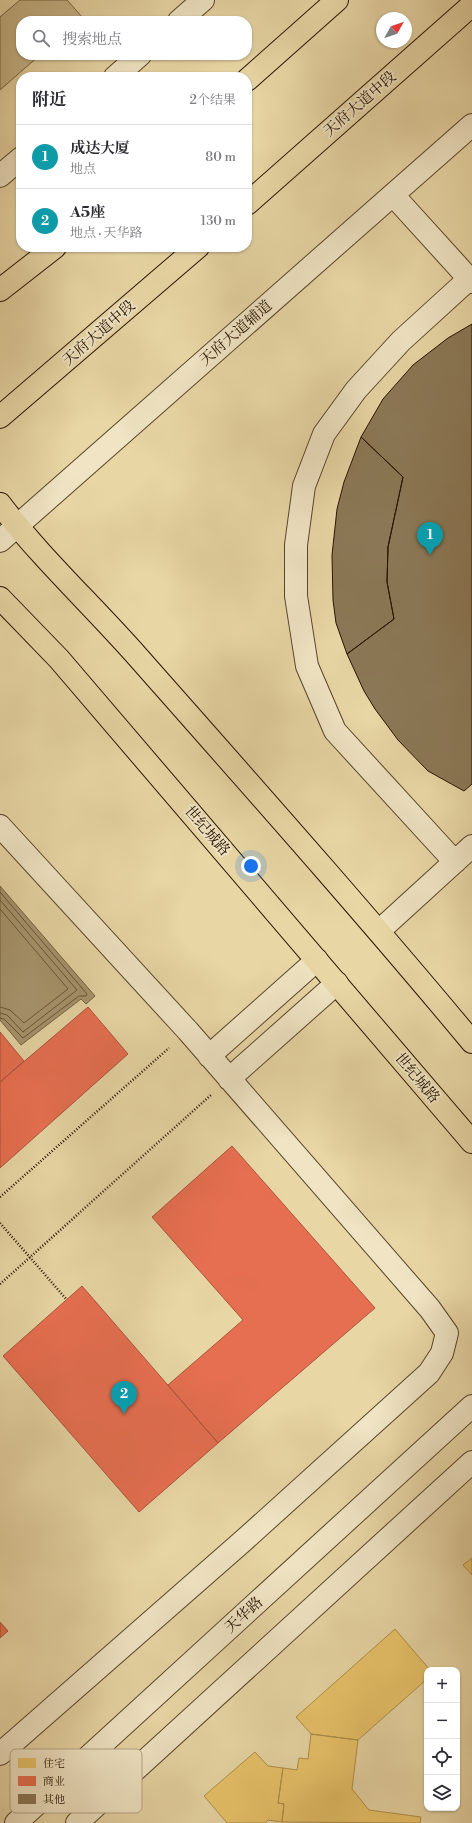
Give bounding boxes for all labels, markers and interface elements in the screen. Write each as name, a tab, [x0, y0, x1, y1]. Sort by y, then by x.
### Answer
north arrow	[376, 12, 412, 48]
search box	[16, 16, 252, 60]
icon: search	[30, 27, 52, 49]
text: 搜索地点	[62, 30, 122, 49]
street label: 天府大道中段	[320, 67, 400, 141]
text: 附近	[32, 89, 66, 111]
text: 2个结果	[190, 92, 236, 108]
text: 成达大厦	[70, 139, 130, 158]
text: 1	[42, 149, 48, 165]
text: 80 m	[205, 149, 236, 165]
text: 地点	[70, 161, 96, 177]
text: A5座	[70, 203, 105, 222]
text: 2	[41, 213, 49, 229]
text: 130 m	[201, 213, 236, 229]
text: 地点 · 天华路	[70, 225, 143, 241]
street label: 天府大道中段	[59, 296, 139, 370]
street label: 天府大道辅道	[196, 296, 276, 370]
pin: 1	[417, 522, 443, 555]
street label: 世纪城路	[180, 802, 234, 860]
your location	[241, 856, 261, 876]
street label: 世纪城路	[390, 1049, 444, 1107]
pin: 2	[111, 1381, 137, 1414]
street label: 天华路	[221, 1593, 267, 1637]
map controls	[424, 1667, 460, 1811]
button: +	[424, 1667, 460, 1703]
button: −	[424, 1703, 460, 1739]
button: locate	[424, 1739, 460, 1775]
legend	[10, 1749, 142, 1813]
text: 住宅	[43, 1757, 65, 1771]
text: 商业	[43, 1775, 65, 1789]
button: layers	[424, 1775, 460, 1811]
text: 其他	[43, 1793, 65, 1807]

